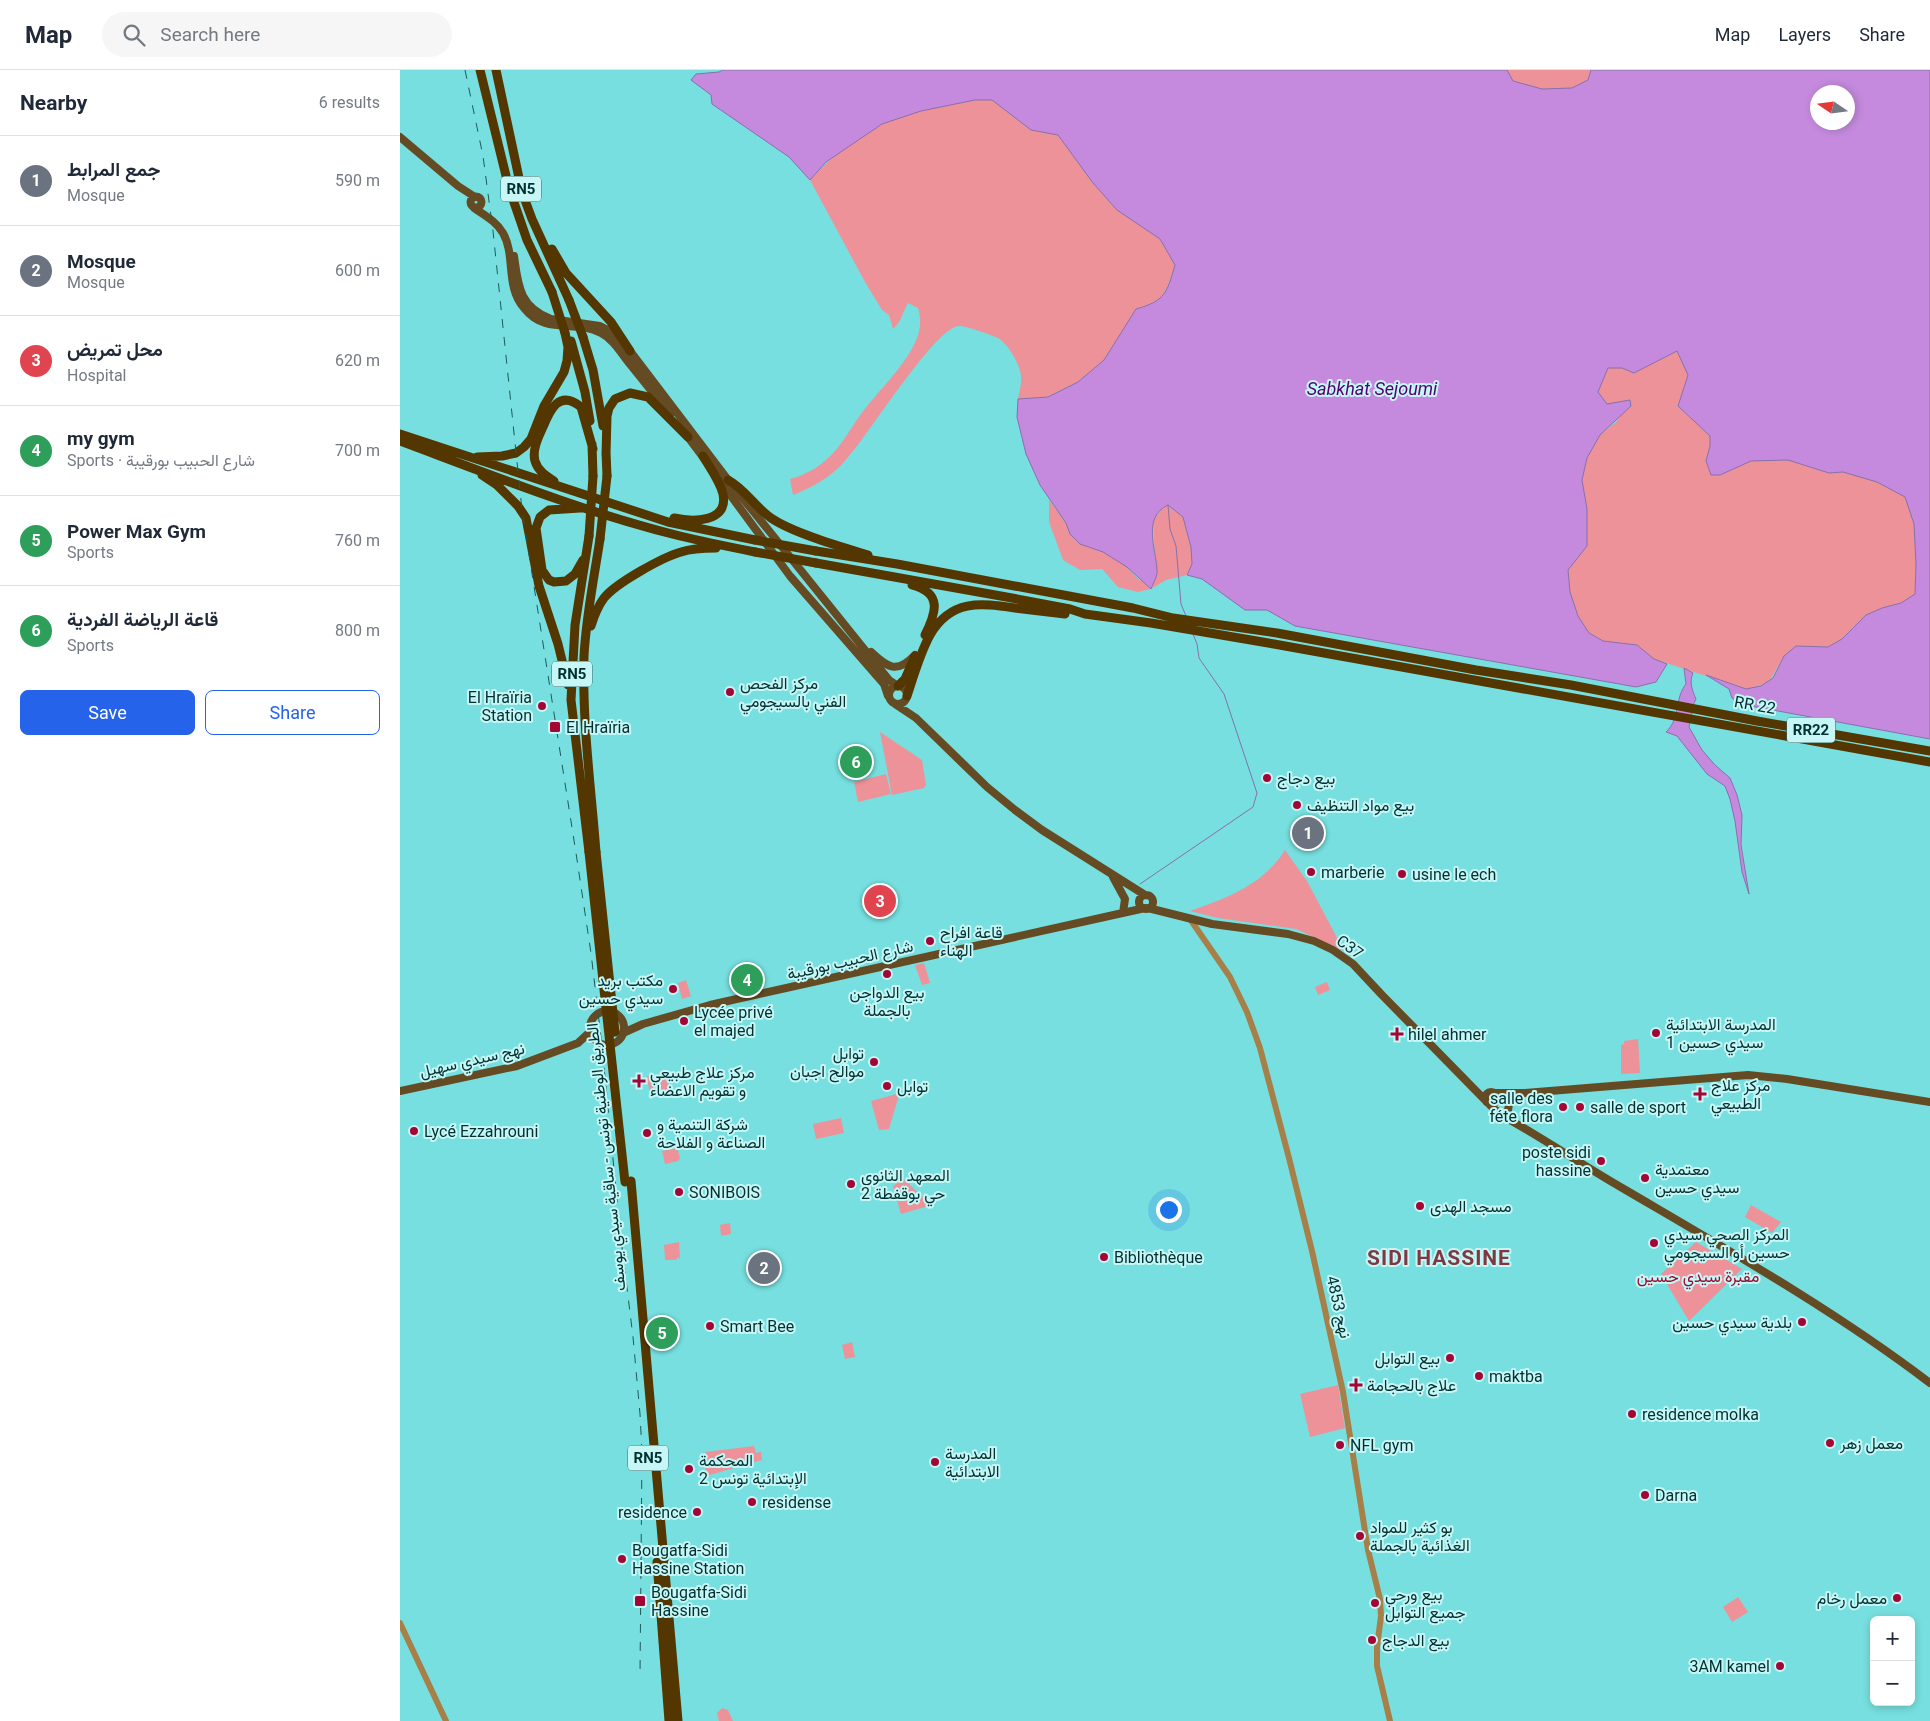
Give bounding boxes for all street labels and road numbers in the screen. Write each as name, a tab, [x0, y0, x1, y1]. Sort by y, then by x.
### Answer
road number: RN5	[501, 176, 541, 202]
road number: RN5	[552, 662, 592, 686]
street label: RR 22	[1733, 692, 1777, 718]
road number: RR22	[1787, 718, 1835, 742]
street label: C37	[1333, 931, 1367, 963]
street label: شارع الحبيب بورقيبة	[785, 936, 915, 986]
street label: الطريق الوطنية تونس - ساقية سيدي يوسف	[582, 1022, 634, 1292]
street label: نهج سيدي سهيل	[418, 1039, 527, 1085]
street label: نهج 4853	[1321, 1274, 1355, 1341]
road number: RN5	[628, 1446, 668, 1470]

